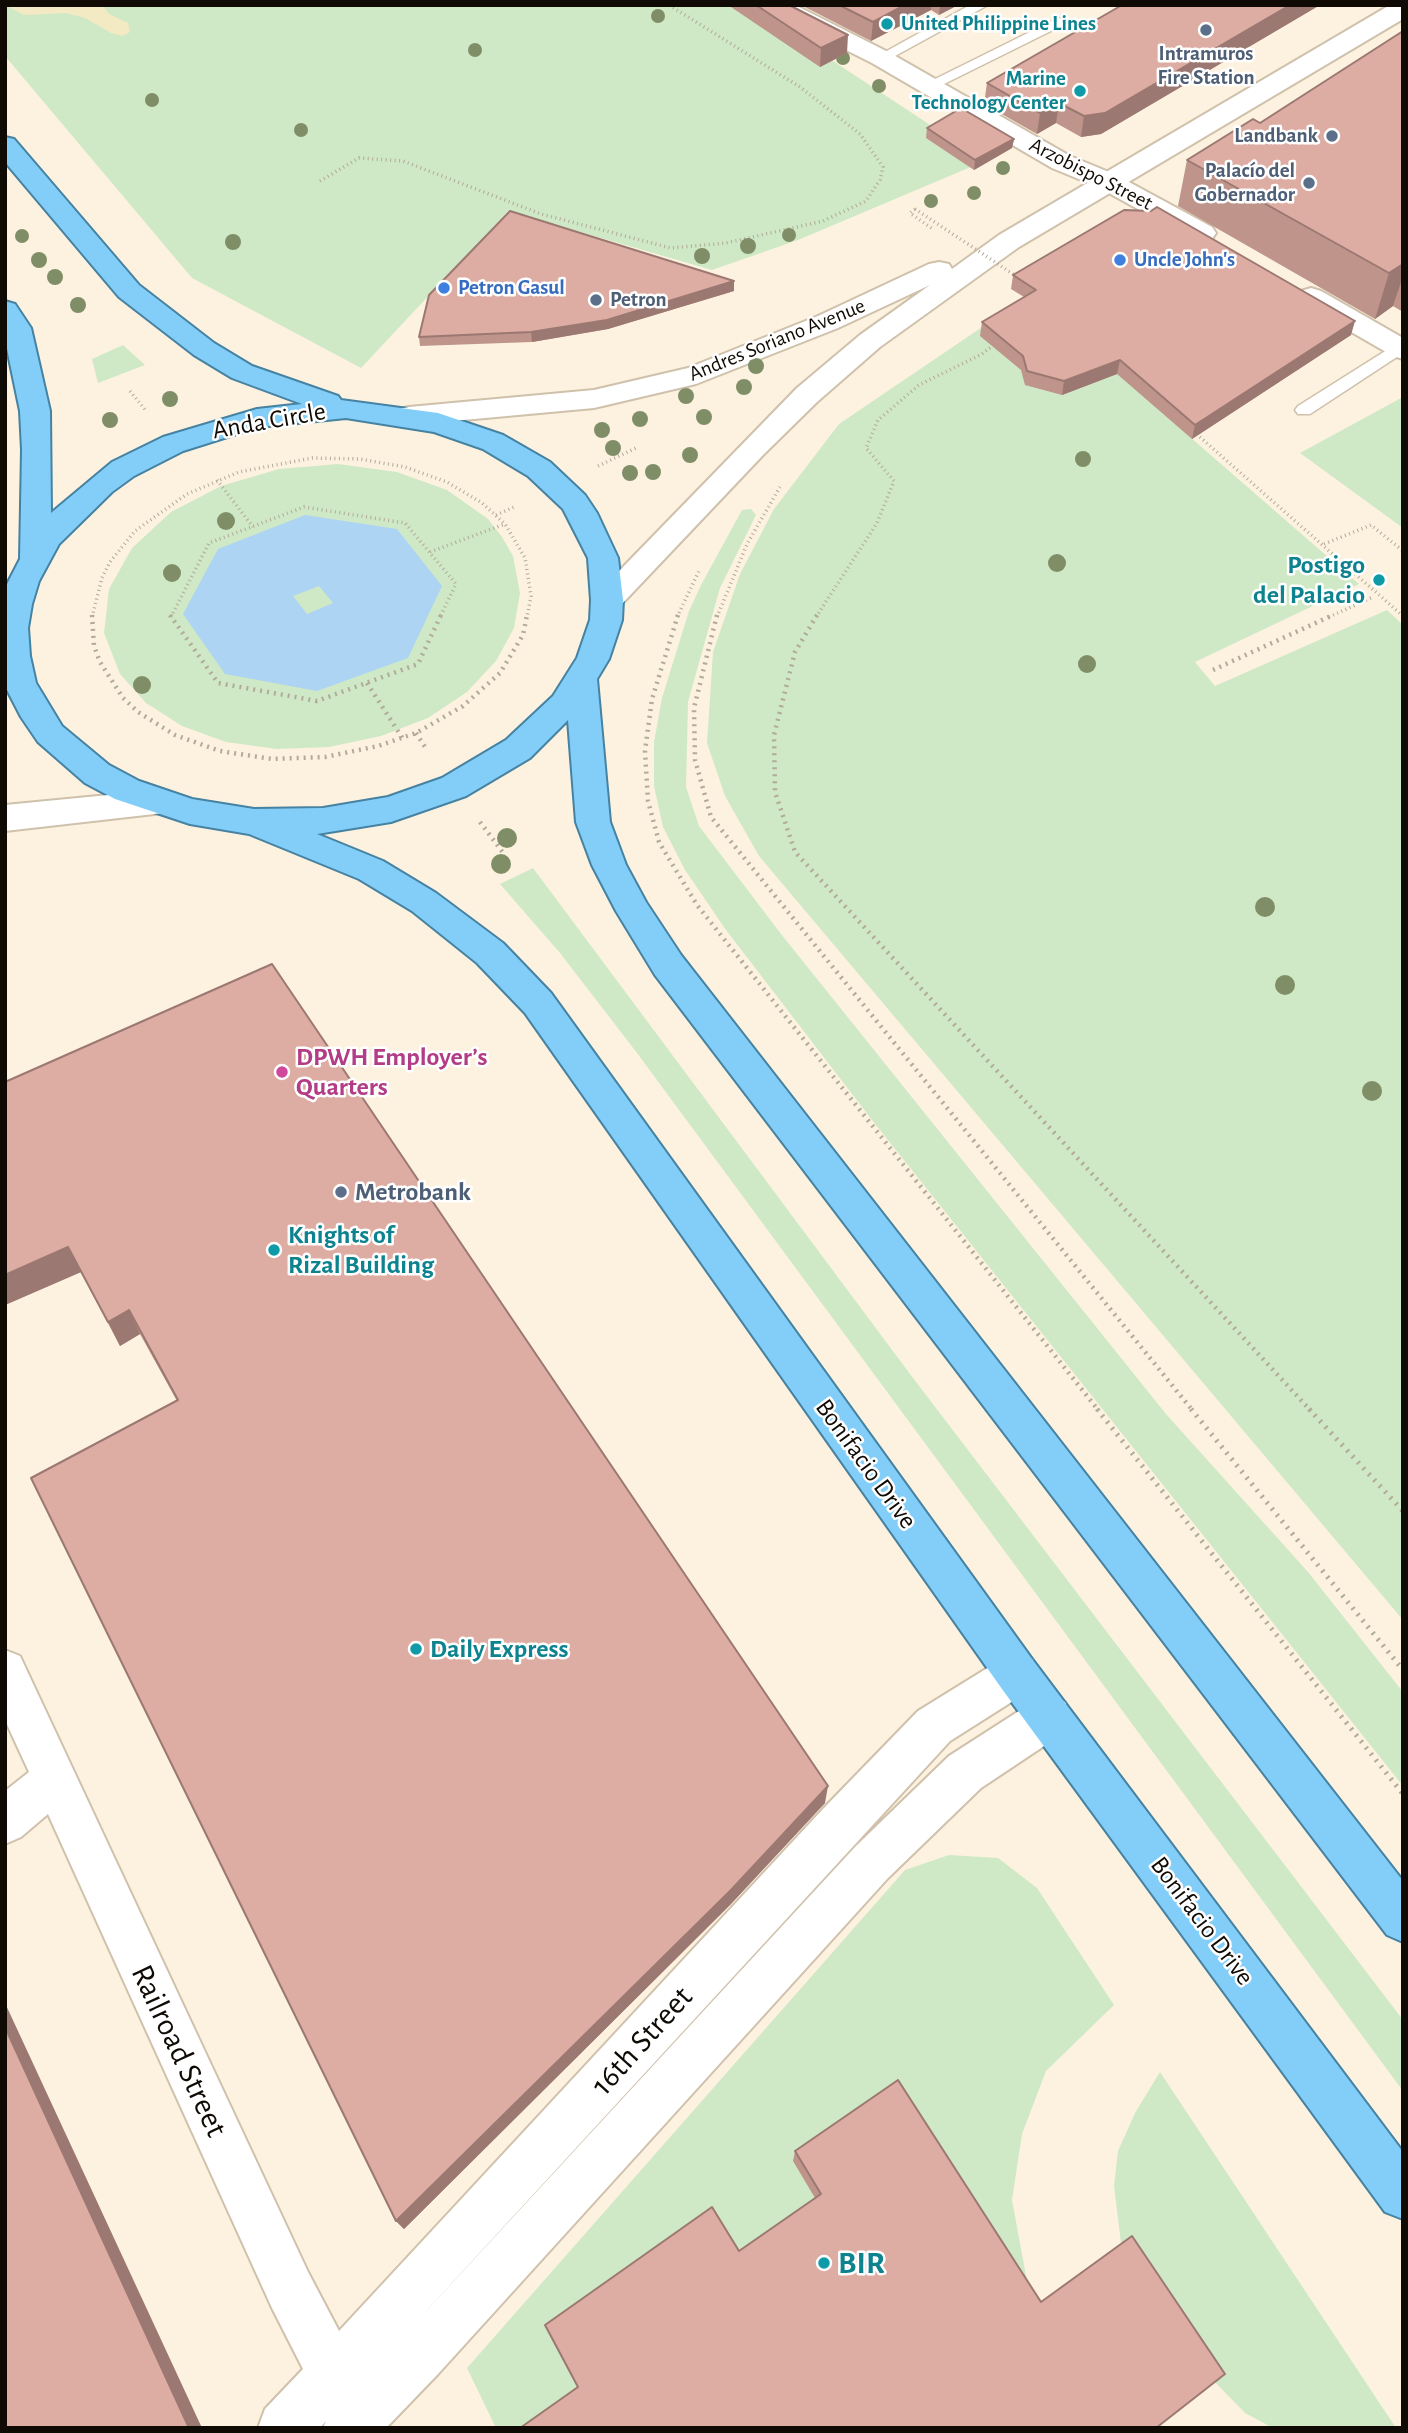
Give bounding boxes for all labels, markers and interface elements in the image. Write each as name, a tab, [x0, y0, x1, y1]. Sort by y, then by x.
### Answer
place label: United Philippine Lines	[901, 11, 1096, 37]
marker: United Philippine Lines	[879, 16, 895, 32]
marker: Intramuros Fire Station	[1198, 22, 1214, 38]
place label: Intramuros Fire Station	[1157, 41, 1255, 91]
place label: Marine Technology Center	[911, 66, 1066, 116]
marker: Marine Technology Center	[1072, 83, 1088, 99]
place label: Landbank	[1234, 123, 1318, 149]
marker: Landbank	[1324, 128, 1340, 144]
street label: Arzobispo Street	[1025, 132, 1157, 216]
place label: Palacío del Gobernador	[1194, 158, 1295, 208]
marker: Palacío del Gobernador	[1301, 175, 1317, 191]
place label: Uncle John's	[1134, 247, 1235, 273]
marker: Uncle John's	[1112, 252, 1128, 268]
place label: Petron Gasul	[458, 275, 565, 301]
marker: Petron Gasul	[436, 280, 452, 296]
place label: Petron	[610, 287, 667, 313]
marker: Petron	[588, 292, 604, 308]
street label: Andres Soriano Avenue	[685, 293, 869, 387]
street label: Anda Circle	[210, 396, 328, 446]
place label: Postigo del Palacio	[1253, 549, 1365, 610]
marker: Postigo del Palacio	[1371, 572, 1387, 588]
place label: DPWH Employer’s Quarters	[296, 1041, 487, 1102]
marker: DPWH Employer’s Quarters	[274, 1064, 290, 1080]
place label: Metrobank	[355, 1176, 471, 1208]
marker: Metrobank	[333, 1184, 349, 1200]
place label: Knights of Rizal Building	[288, 1219, 434, 1280]
marker: Knights of Rizal Building	[266, 1242, 282, 1258]
street label: Bonifacio Drive	[808, 1393, 924, 1535]
place label: Daily Express	[430, 1633, 568, 1665]
marker: Daily Express	[408, 1641, 424, 1657]
street label: Bonifacio Drive	[1144, 1851, 1260, 1991]
street label: Railroad Street	[122, 1959, 236, 2143]
street label: 16th Street	[583, 1979, 701, 2103]
place label: BIR	[838, 2244, 885, 2282]
marker: BIR	[816, 2255, 832, 2271]

